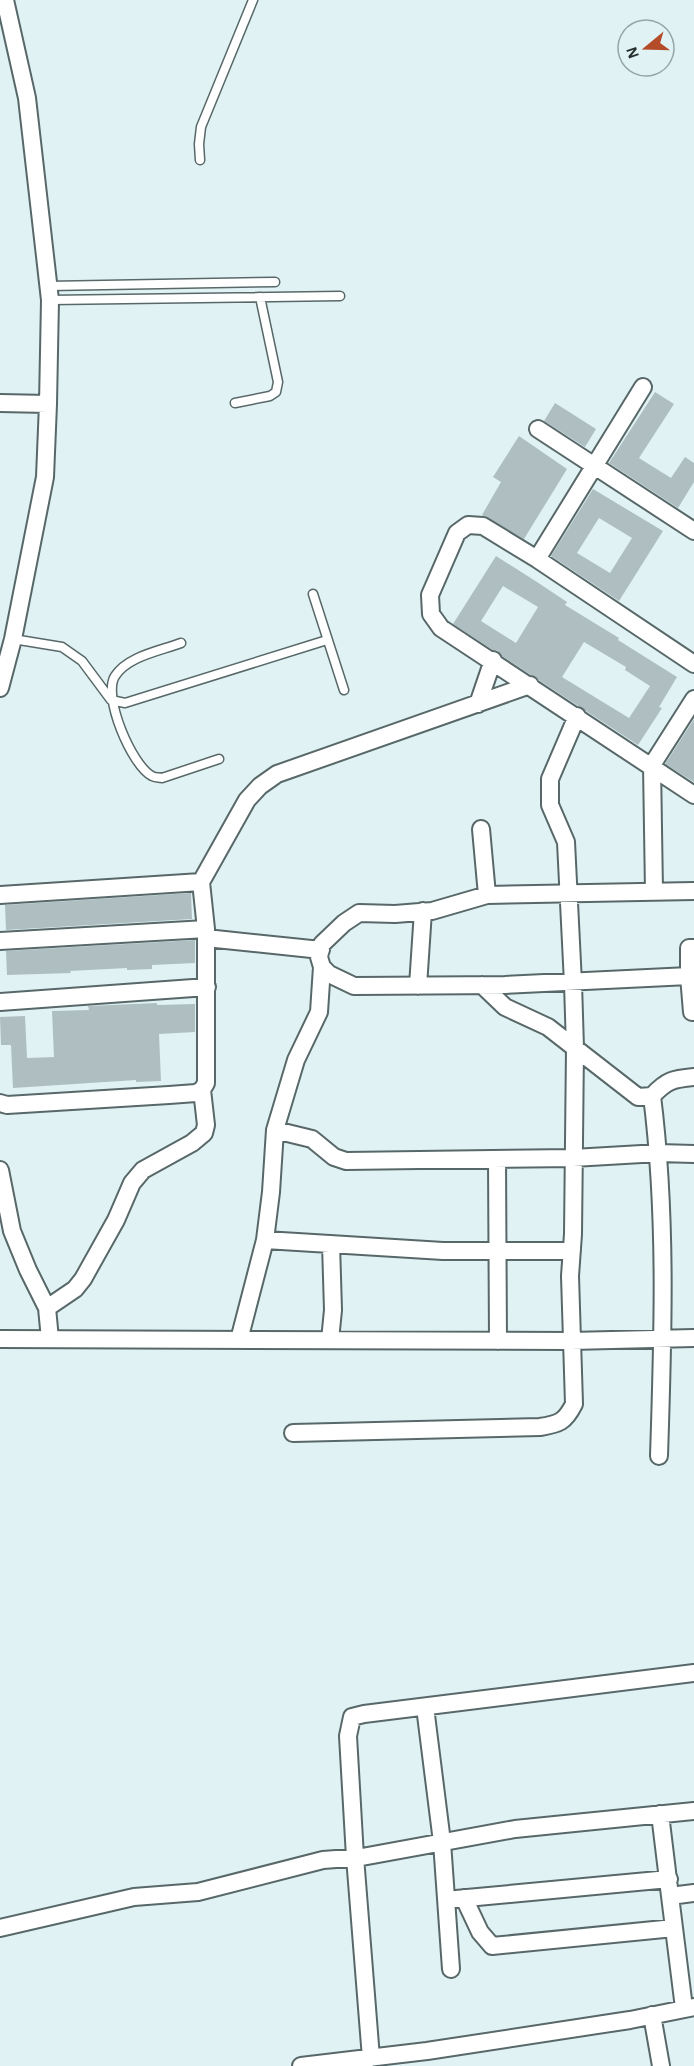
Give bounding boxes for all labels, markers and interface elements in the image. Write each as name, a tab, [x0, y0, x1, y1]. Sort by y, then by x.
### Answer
north arrow	[616, 18, 676, 78]
text: N	[623, 45, 642, 60]

